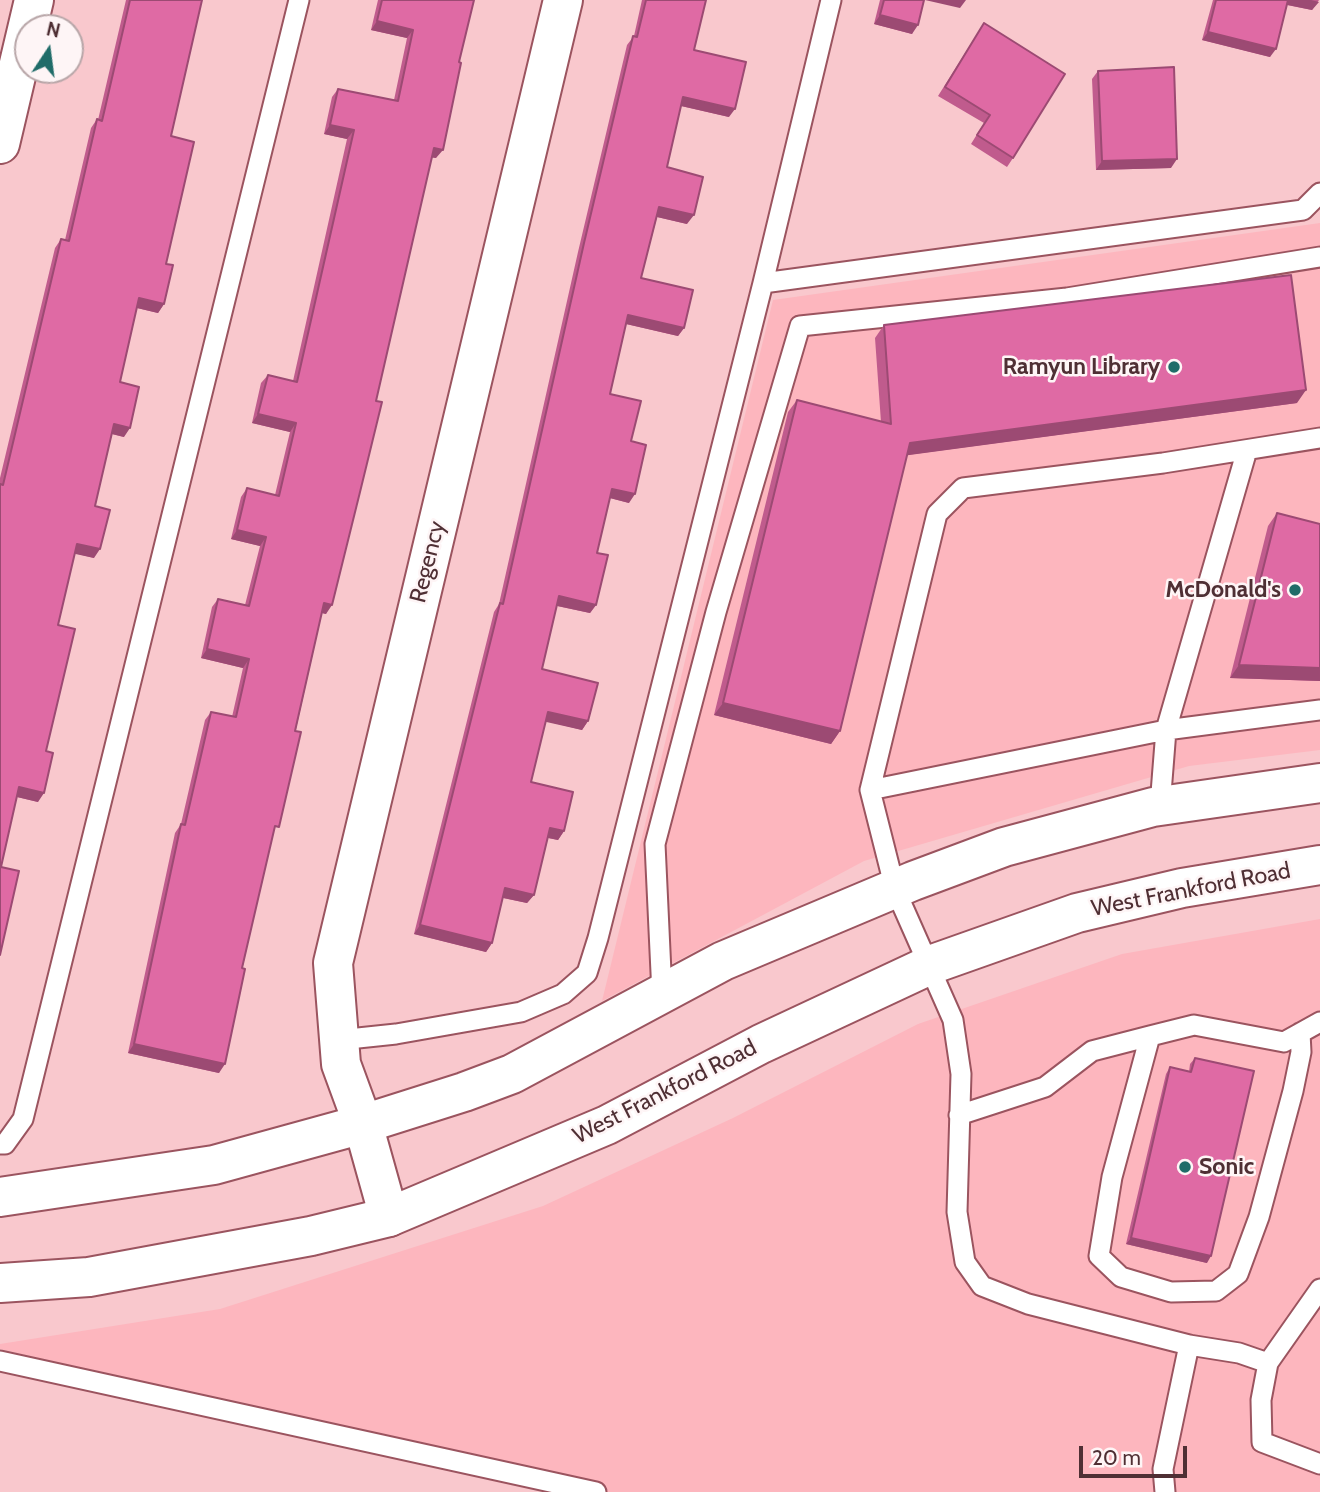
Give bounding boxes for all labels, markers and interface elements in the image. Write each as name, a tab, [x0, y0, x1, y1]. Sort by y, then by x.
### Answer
north arrow	[14, 14, 84, 84]
text: N	[44, 17, 63, 43]
place label: Ramyun Library	[1003, 353, 1160, 381]
marker: Ramyun Library	[1166, 359, 1182, 375]
street label: Regency	[405, 518, 451, 606]
place label: McDonald's	[1165, 576, 1281, 604]
marker: McDonald's	[1287, 582, 1303, 598]
street label: West Frankford Road	[1089, 857, 1293, 923]
street label: West Frankford Road	[569, 1034, 761, 1150]
place label: Sonic	[1199, 1153, 1254, 1181]
marker: Sonic	[1177, 1159, 1193, 1175]
scale bar	[1082, 1432, 1190, 1476]
text: 20 m	[1092, 1445, 1141, 1470]

